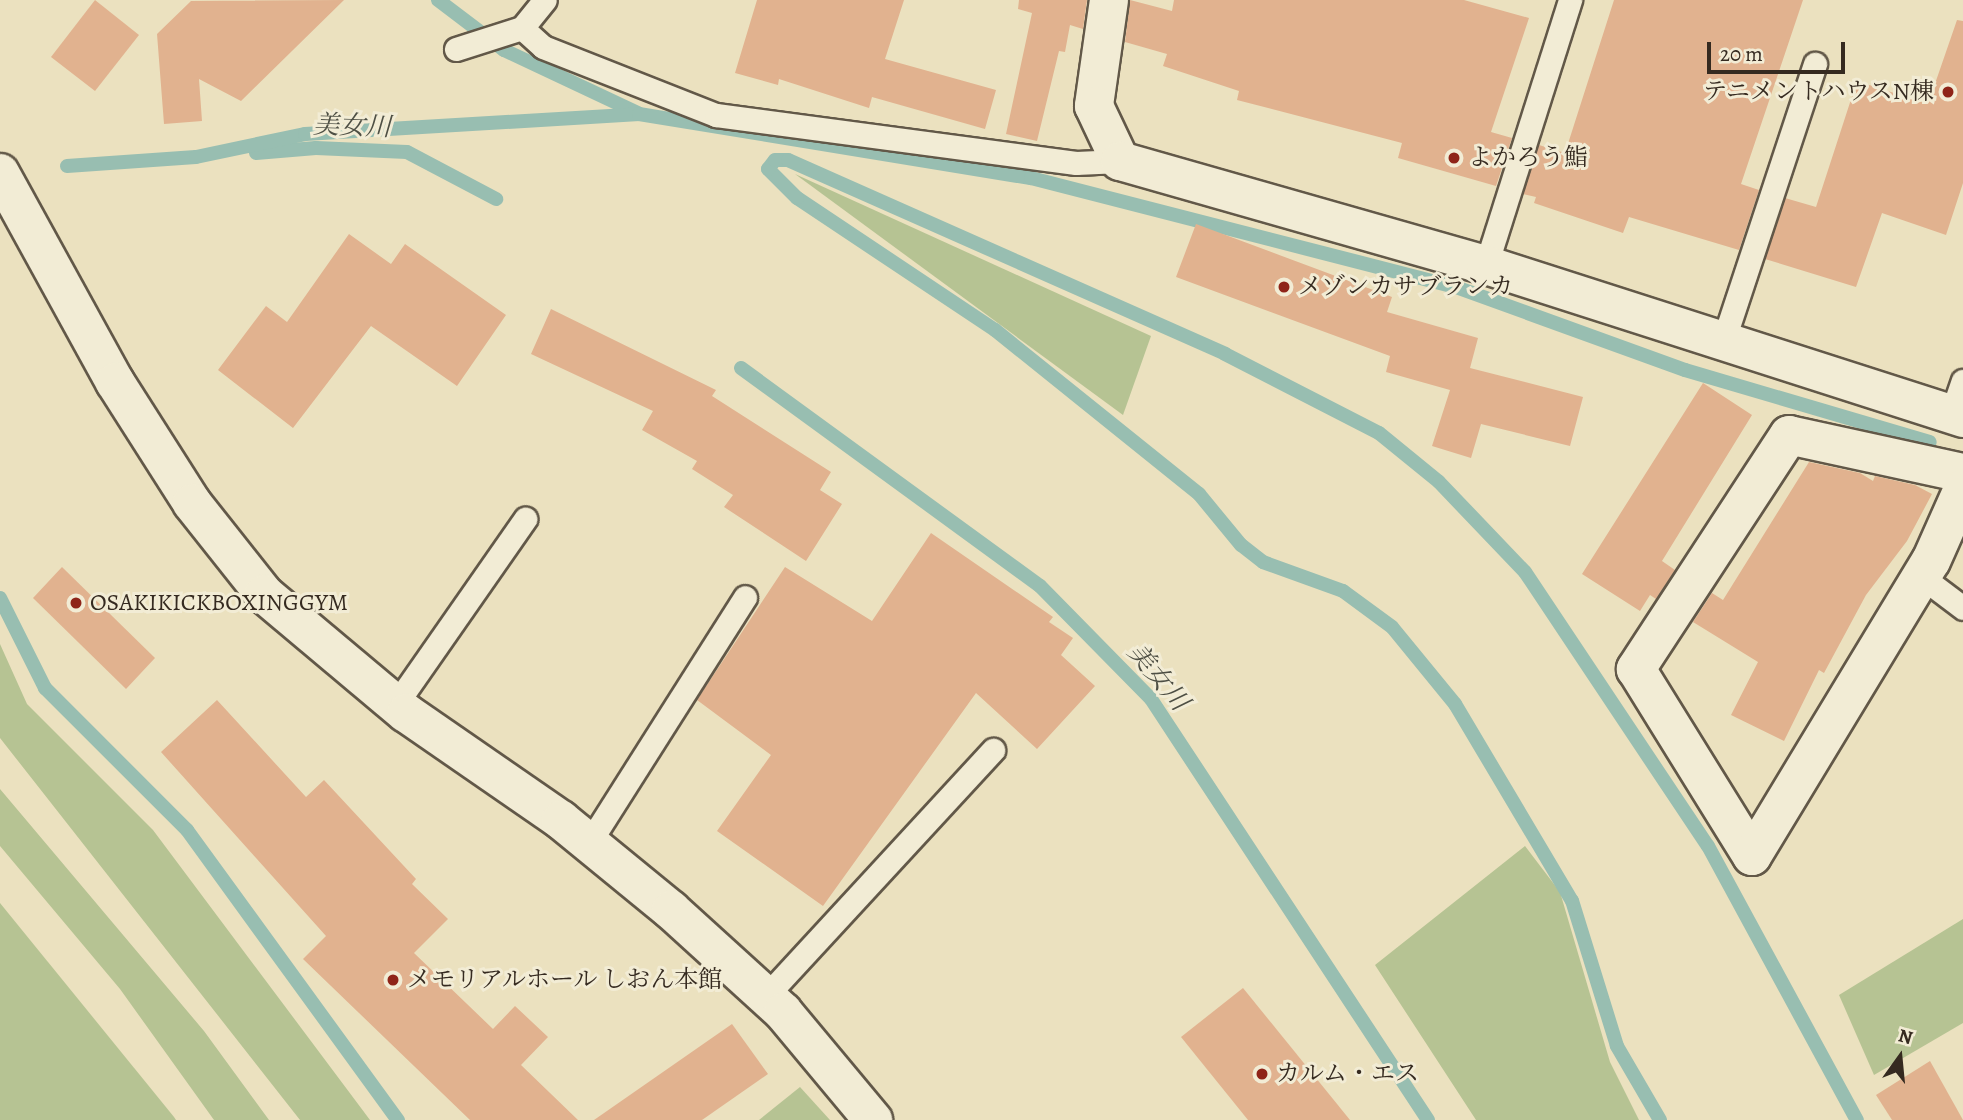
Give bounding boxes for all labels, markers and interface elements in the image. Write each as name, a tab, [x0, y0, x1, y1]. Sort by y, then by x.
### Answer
scale bar	[1711, 28, 1849, 72]
text: 20 m	[1720, 40, 1763, 68]
place label: テニメントハウスN棟	[1701, 78, 1934, 106]
marker: テニメントハウスN棟	[1940, 84, 1956, 100]
water label: 美女川	[312, 109, 392, 143]
place label: よかろう鮨	[1468, 144, 1588, 172]
marker: よかろう鮨	[1446, 150, 1462, 166]
place label: メゾンカサブランカ	[1298, 273, 1514, 301]
marker: メゾンカサブランカ	[1276, 279, 1292, 295]
place label: OSAKIKICKBOXINGGYM	[90, 589, 348, 617]
marker: OSAKIKICKBOXINGGYM	[68, 595, 84, 611]
water label: 美女川	[1121, 637, 1195, 717]
place label: メモリアルホール しおん本館	[407, 966, 724, 994]
marker: メモリアルホール しおん本館	[385, 972, 401, 988]
north arrow	[1865, 1022, 1935, 1092]
text: N	[1895, 1022, 1915, 1051]
place label: カルム・エス	[1276, 1060, 1420, 1088]
marker: カルム・エス	[1254, 1066, 1270, 1082]

